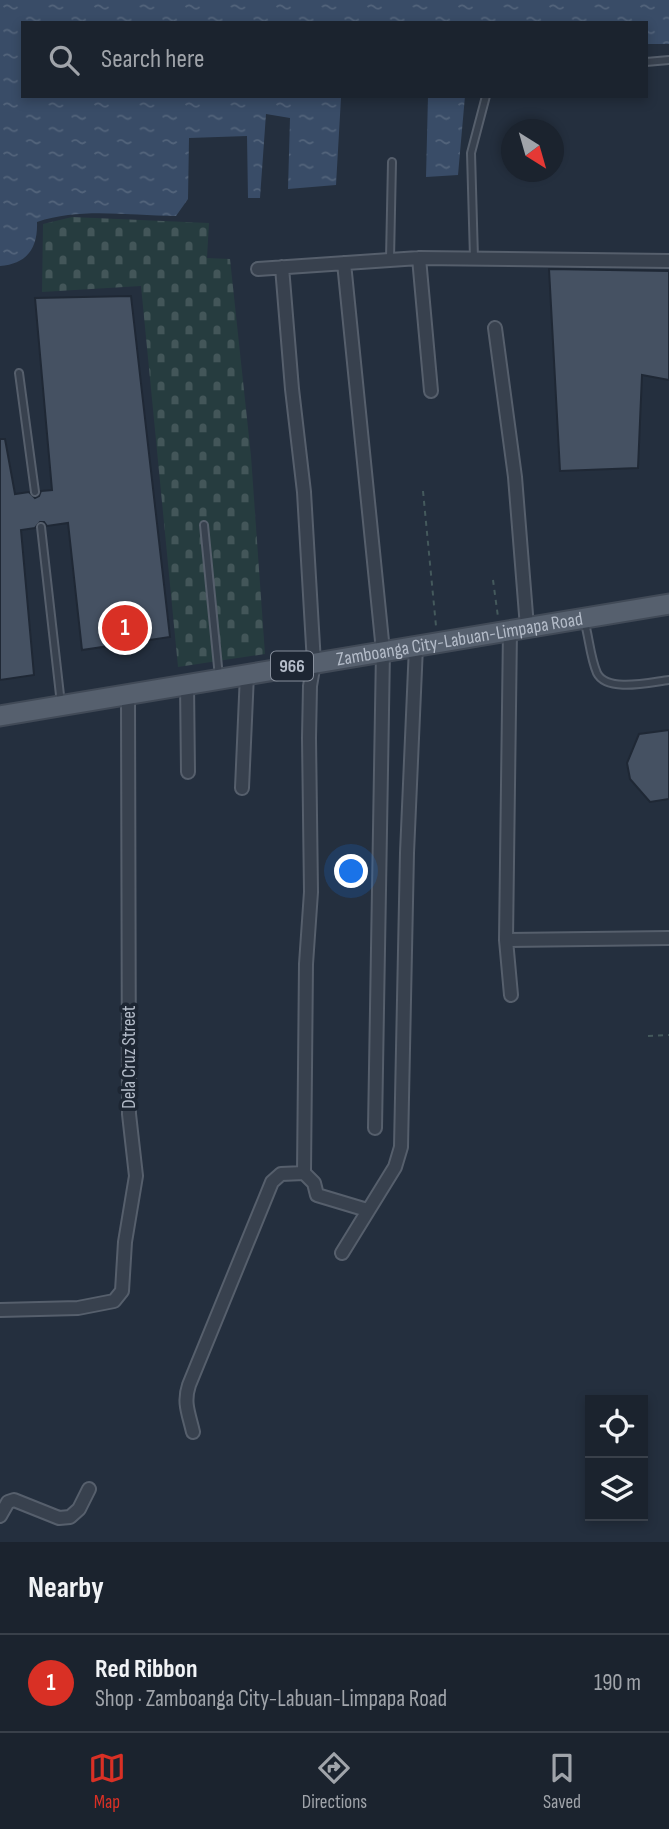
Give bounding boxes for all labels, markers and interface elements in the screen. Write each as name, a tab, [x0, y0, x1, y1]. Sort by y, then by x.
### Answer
search box	[21, 21, 648, 98]
icon: search	[45, 41, 83, 79]
text: Search here	[101, 44, 204, 75]
north arrow	[501, 119, 564, 182]
pin: 1	[102, 602, 148, 654]
street label: Zamboanga City-Labuan-Limpapa Road	[335, 607, 585, 671]
road number: 966	[271, 652, 313, 680]
your location	[334, 854, 368, 888]
street label: Dela Cruz Street	[118, 1005, 141, 1109]
map controls	[585, 1395, 648, 1521]
button: locate	[585, 1395, 648, 1458]
button: layers	[585, 1458, 648, 1521]
text: Nearby	[28, 1570, 104, 1606]
text: Red Ribbon	[95, 1654, 198, 1685]
text: 1	[46, 1669, 56, 1697]
text: 190 m	[594, 1669, 641, 1697]
text: Shop · Zamboanga City-Labuan-Limpapa Road	[95, 1685, 447, 1713]
tab: Map	[88, 1749, 126, 1814]
tab: Directions	[302, 1749, 367, 1814]
tab: Saved	[543, 1749, 581, 1814]

